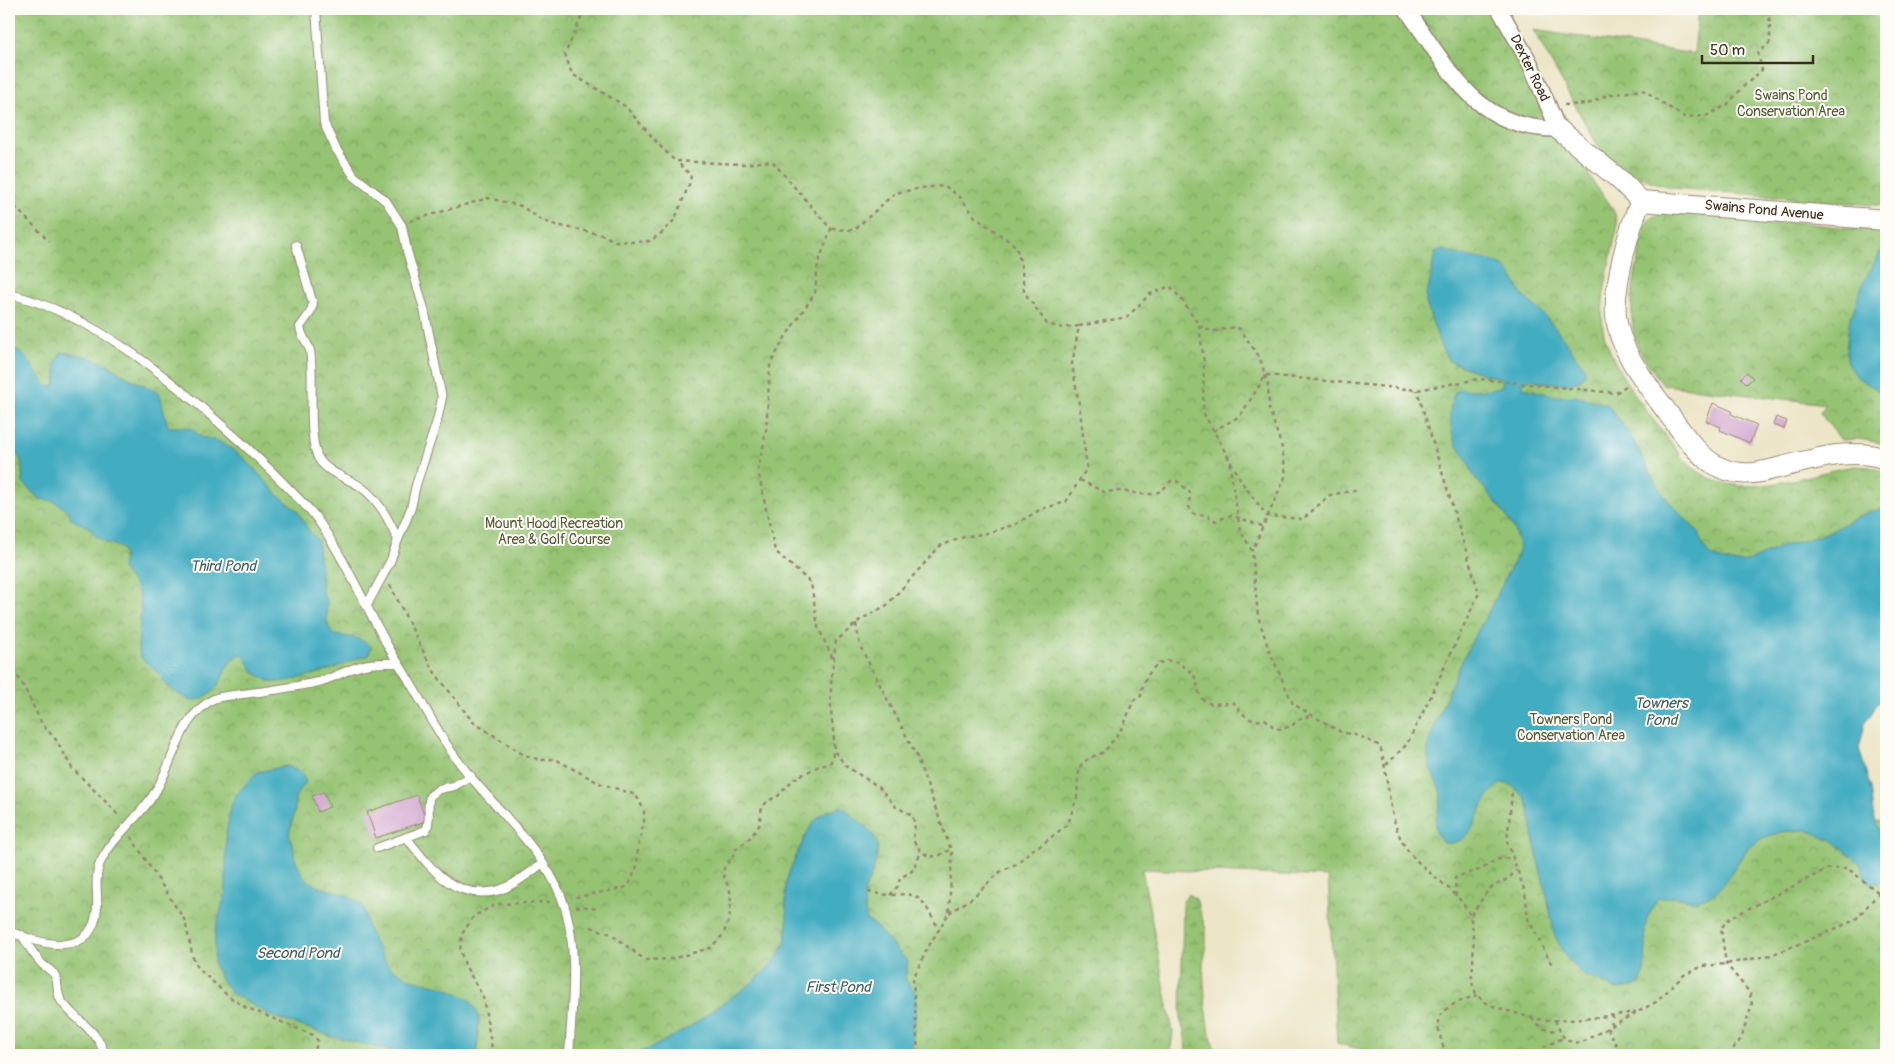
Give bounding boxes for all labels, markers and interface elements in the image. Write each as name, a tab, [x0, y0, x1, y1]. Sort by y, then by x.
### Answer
street label: Dexter Road	[1507, 32, 1554, 104]
scale bar	[1702, 32, 1814, 64]
text: 50 m	[1710, 41, 1745, 60]
park label: Swains Pond Conservation Area	[1737, 87, 1845, 120]
street label: Swains Pond Avenue	[1704, 196, 1824, 224]
park label: Mount Hood Recreation Area & Golf Course	[485, 515, 623, 548]
water label: Third Pond	[190, 557, 258, 576]
water label: Towners Pond	[1634, 694, 1690, 730]
park label: Towners Pond Conservation Area	[1517, 711, 1625, 744]
water label: Second Pond	[257, 944, 341, 963]
water label: First Pond	[805, 978, 872, 997]

